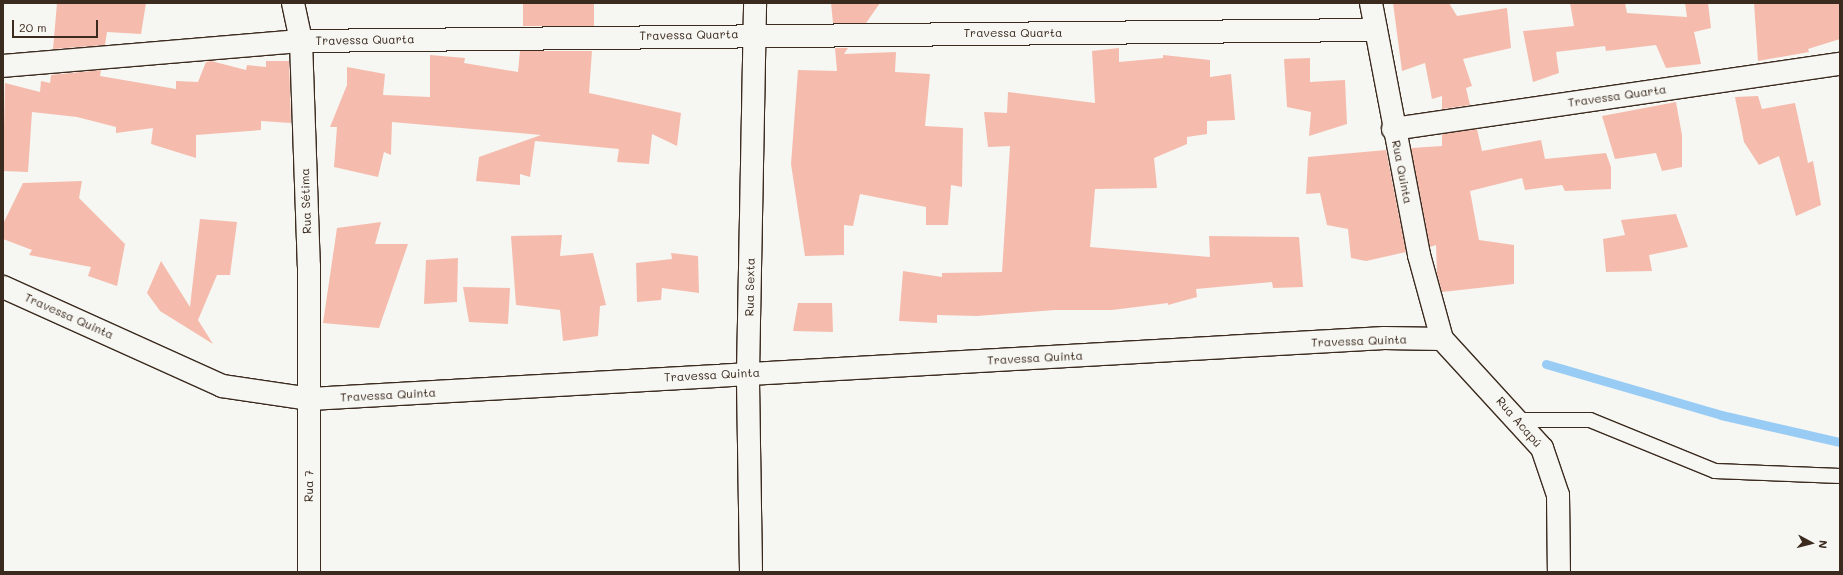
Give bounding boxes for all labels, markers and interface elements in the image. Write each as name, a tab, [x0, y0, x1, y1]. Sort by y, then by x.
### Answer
scale bar	[14, 12, 100, 38]
text: 20 m	[19, 19, 47, 35]
street label: Travessa Quarta	[963, 26, 1063, 40]
street label: Travessa Quarta	[639, 27, 739, 43]
street label: Travessa Quarta	[315, 32, 415, 48]
street label: Travessa Quarta	[1567, 82, 1667, 110]
street label: Rua Quinta	[1389, 139, 1415, 205]
street label: Rua Sétima	[298, 168, 314, 234]
street label: Rua Sexta	[742, 258, 758, 316]
street label: Travessa Quinta	[22, 290, 116, 342]
street label: Travessa Quinta	[1311, 332, 1407, 350]
street label: Travessa Quinta	[987, 348, 1083, 368]
street label: Travessa Quinta	[664, 365, 760, 385]
street label: Travessa Quinta	[340, 385, 436, 405]
street label: Rua Acapú	[1493, 394, 1545, 450]
street label: Rua 7	[302, 470, 316, 502]
north arrow	[1791, 523, 1831, 563]
text: N	[1815, 539, 1831, 550]

